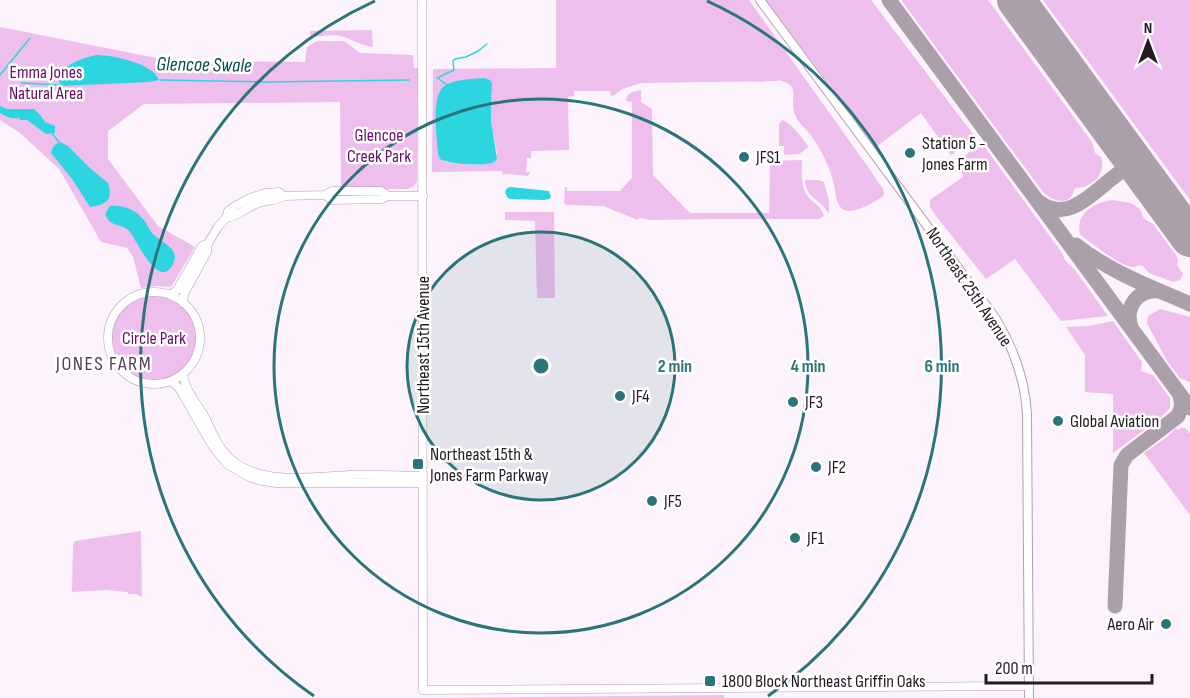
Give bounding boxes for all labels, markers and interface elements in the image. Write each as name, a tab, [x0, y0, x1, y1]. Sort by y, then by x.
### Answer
north arrow	[1118, 12, 1178, 72]
text: N	[1144, 19, 1152, 38]
water label: Glencoe Swale	[156, 52, 252, 78]
park label: Emma Jones Natural Area	[9, 62, 83, 104]
park label: Glencoe Creek Park	[347, 125, 411, 167]
place label: Station 5 - Jones Farm	[921, 133, 988, 175]
marker: Station 5 - Jones Farm	[903, 146, 917, 160]
place label: JFS1	[755, 147, 781, 168]
marker: JFS1	[737, 150, 751, 164]
street label: Northeast 25th Avenue	[921, 224, 1017, 350]
street label: Northeast 15th Avenue	[413, 276, 434, 414]
park label: Circle Park	[122, 328, 186, 349]
district label: JONES FARM	[55, 352, 152, 376]
centre of rings	[531, 356, 551, 376]
text: 2 min	[658, 356, 692, 377]
text: 4 min	[791, 356, 825, 377]
text: 6 min	[925, 356, 959, 377]
place label: JF4	[631, 386, 650, 407]
marker: JF4	[613, 389, 627, 403]
place label: JF3	[804, 392, 823, 413]
marker: JF3	[786, 395, 800, 409]
place label: Global Aviation	[1070, 411, 1159, 432]
marker: Global Aviation	[1051, 414, 1065, 428]
place label: Northeast 15th & Jones Farm Parkway	[429, 444, 548, 486]
marker: Northeast 15th & Jones Farm Parkway	[411, 457, 425, 471]
place label: JF2	[827, 457, 846, 478]
marker: JF2	[809, 460, 823, 474]
place label: JF5	[663, 491, 682, 512]
marker: JF5	[645, 494, 659, 508]
place label: JF1	[806, 528, 825, 549]
marker: JF1	[788, 531, 802, 545]
place label: Aero Air	[1106, 614, 1154, 635]
marker: Aero Air	[1159, 617, 1173, 631]
scale bar	[986, 647, 1152, 685]
text: 200 m	[995, 658, 1033, 679]
place label: 1800 Block Northeast Griffin Oaks	[722, 671, 926, 692]
marker: 1800 Block Northeast Griffin Oaks	[703, 674, 717, 688]

